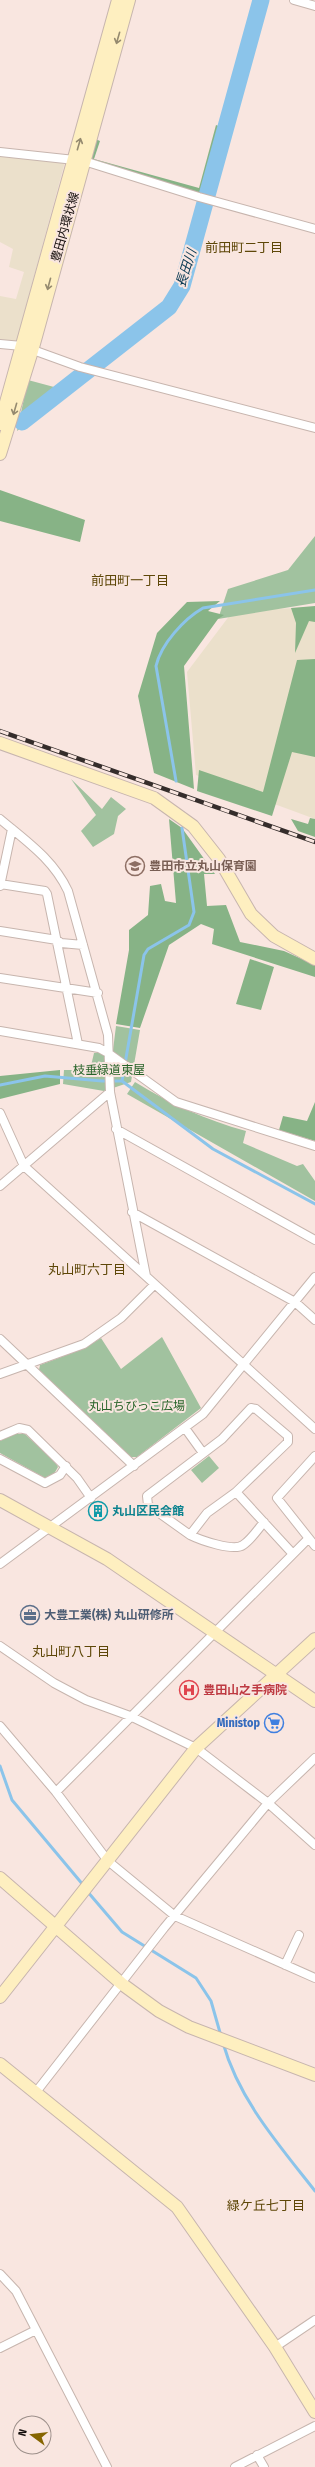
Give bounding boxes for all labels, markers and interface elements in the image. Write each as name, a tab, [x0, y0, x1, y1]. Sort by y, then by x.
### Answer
one-way arrow	[114, 31, 121, 44]
one-way arrow	[76, 137, 83, 150]
street label: 豊田内環状線	[48, 190, 82, 264]
district label: 前田町二丁目	[205, 240, 283, 255]
water label: 長田川	[173, 245, 200, 289]
one-way arrow	[45, 277, 53, 290]
one-way arrow	[11, 403, 18, 416]
district label: 前田町一丁目	[91, 573, 169, 588]
school or university icon: 豊田市立丸山保育園	[124, 855, 146, 877]
place label: 豊田市立丸山保育園	[149, 859, 257, 873]
park label: 枝垂緑道東屋	[73, 1063, 145, 1077]
district label: 丸山町六丁目	[48, 1262, 126, 1277]
park label: 丸山ちびっこ広場	[89, 1399, 185, 1413]
building icon: 丸山区民会館	[87, 1500, 109, 1522]
place label: 丸山区民会館	[112, 1504, 184, 1518]
office icon: 大豊工業(株) 丸山研修所	[19, 1604, 41, 1626]
place label: 大豊工業(株) 丸山研修所	[44, 1608, 174, 1622]
district label: 丸山町八丁目	[32, 1644, 110, 1659]
hospital icon: 豊田山之手病院	[178, 1679, 200, 1701]
place label: 豊田山之手病院	[203, 1683, 287, 1697]
supermarket icon: Ministop	[263, 1712, 285, 1734]
place label: Ministop	[217, 1716, 260, 1730]
district label: 緑ケ丘七丁目	[227, 2198, 305, 2213]
north arrow	[12, 2415, 52, 2455]
text: N	[16, 2428, 30, 2437]

